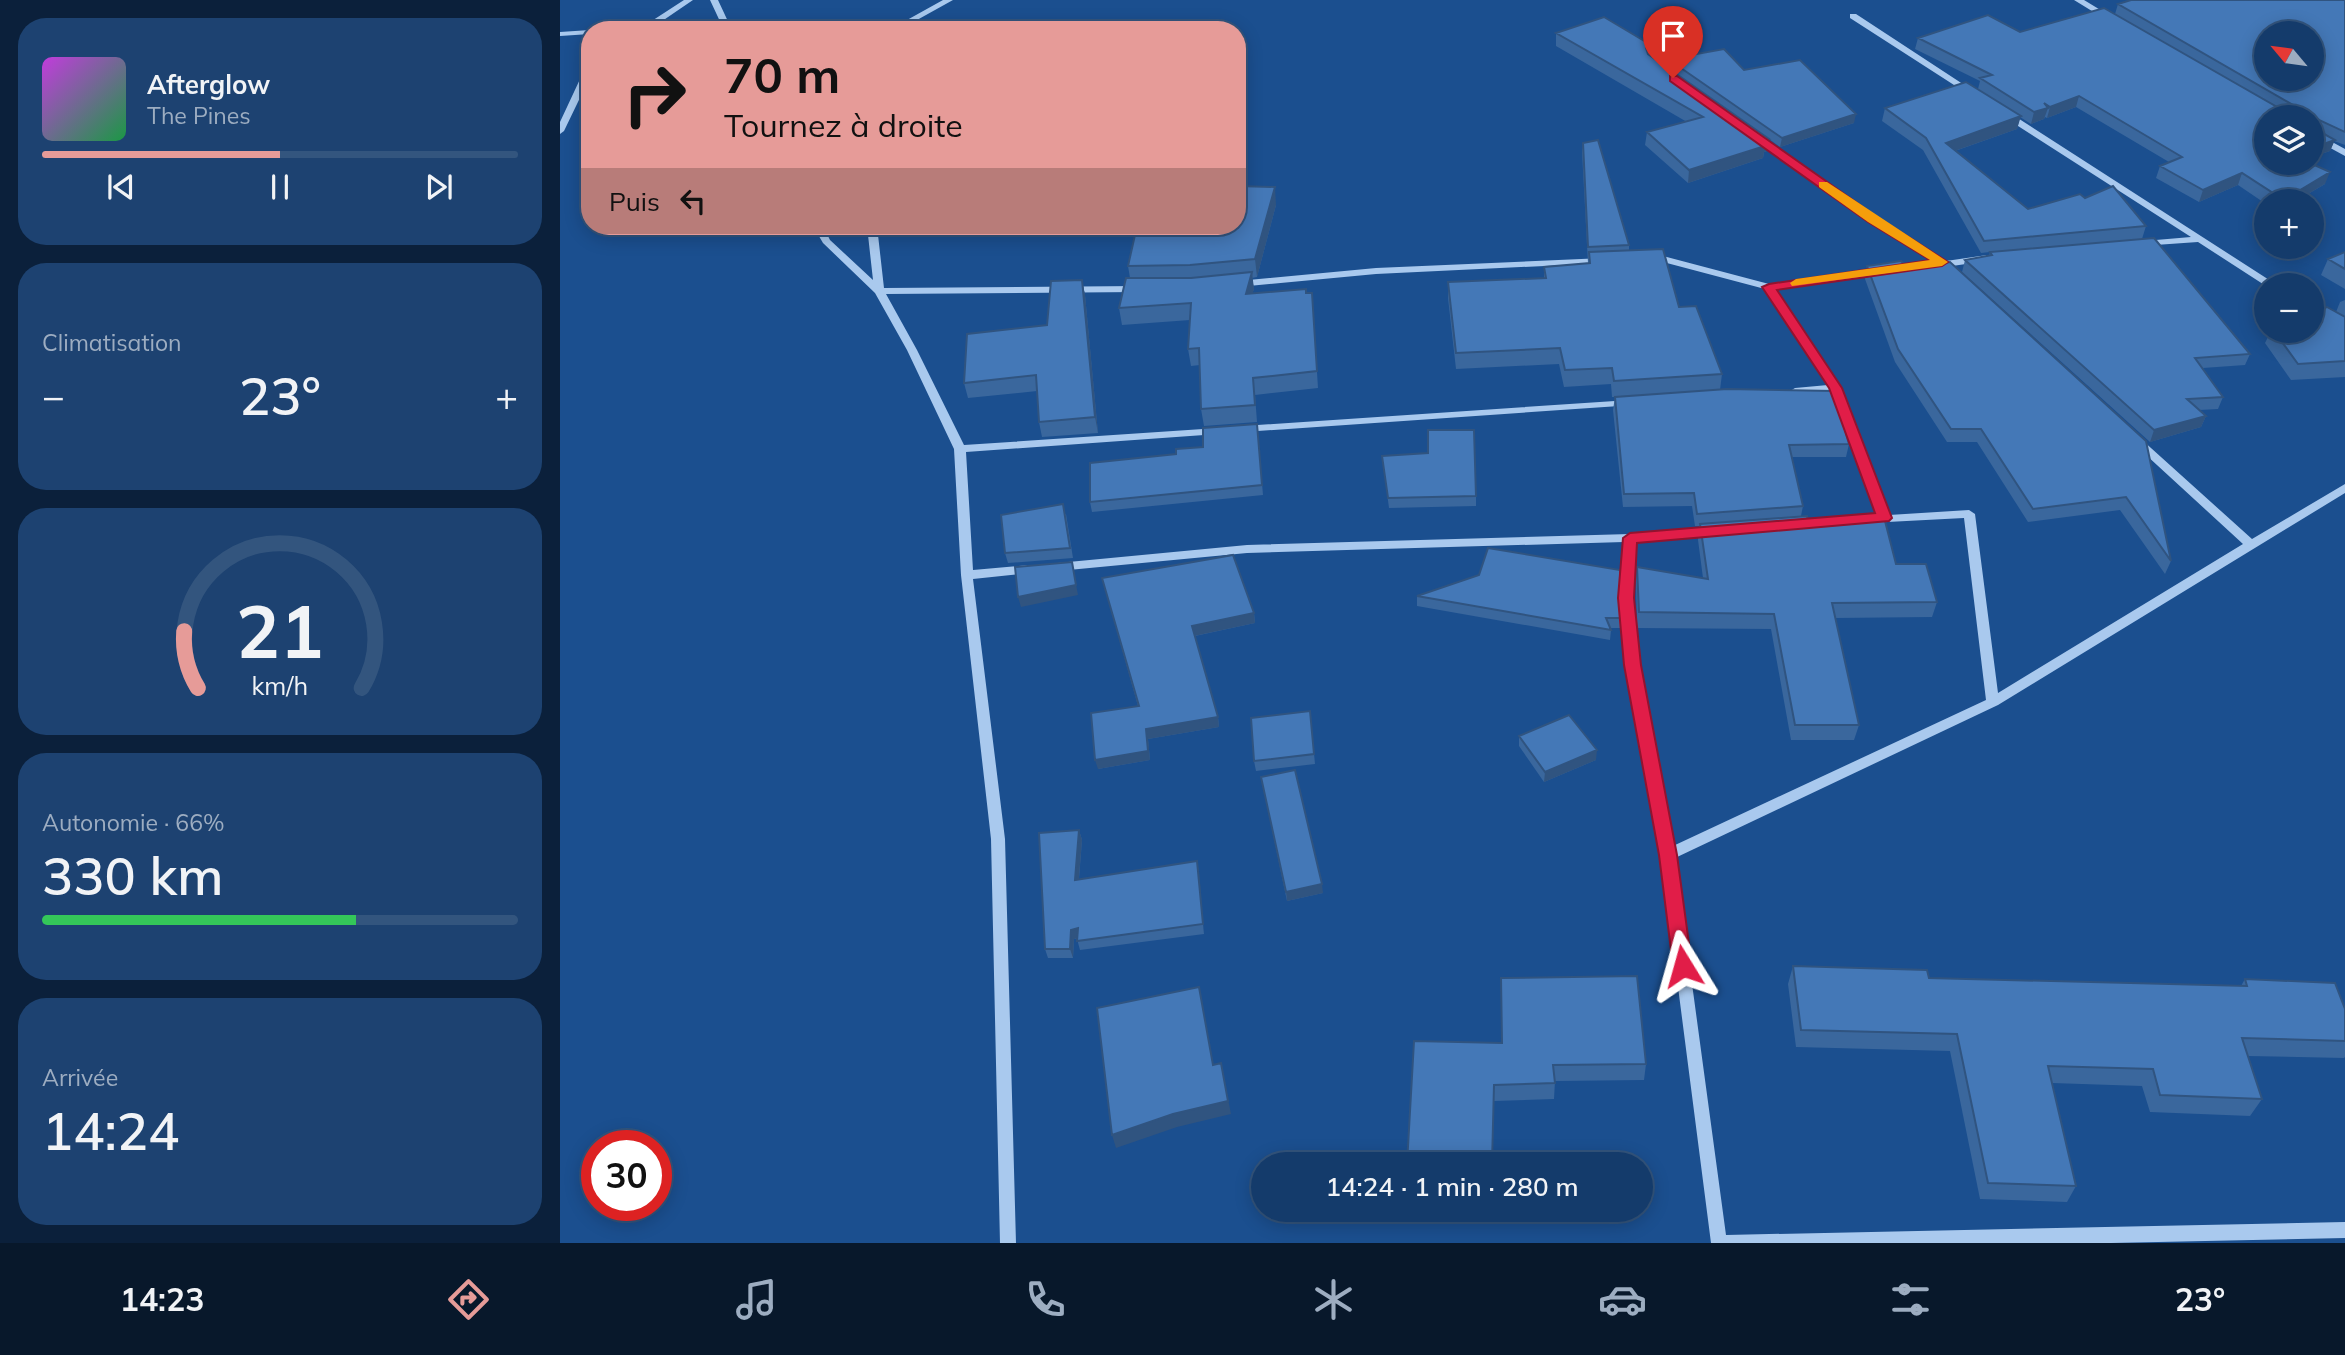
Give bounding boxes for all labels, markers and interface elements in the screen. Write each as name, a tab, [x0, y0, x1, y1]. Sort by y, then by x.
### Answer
pin	[1643, 6, 1703, 78]
icon: arrive	[1654, 17, 1692, 55]
north arrow	[2254, 21, 2324, 91]
map controls	[2254, 21, 2324, 343]
text: 70 m	[724, 44, 840, 105]
icon: right	[609, 49, 700, 140]
text: Afterglow	[147, 68, 270, 101]
text: The Pines	[147, 101, 251, 130]
text: Tournez à droite	[724, 105, 963, 145]
button: layers	[2254, 105, 2324, 175]
icon: previous	[102, 168, 140, 206]
icon: pause	[261, 168, 299, 206]
icon: next	[420, 168, 458, 206]
icon: left	[674, 182, 712, 220]
text: Puis	[609, 185, 660, 218]
button: +	[2254, 189, 2324, 259]
button: −	[2254, 273, 2324, 343]
text: Climatisation	[42, 328, 182, 357]
text: 23°	[239, 363, 321, 428]
text: −	[42, 372, 65, 420]
text: +	[495, 372, 518, 420]
text: 21	[236, 585, 324, 676]
text: km/h	[252, 669, 308, 700]
text: Autonomie · 66%	[42, 808, 225, 837]
text: 330 km	[42, 843, 223, 908]
position arrow	[1646, 929, 1720, 1003]
text: Arrivée	[42, 1063, 118, 1092]
text: 14:24	[42, 1098, 179, 1163]
speed limit sign: 30	[581, 1130, 672, 1221]
text: 14:24 · 1 min · 280 m	[1325, 1170, 1579, 1203]
icon: directions	[444, 1275, 493, 1324]
icon: music	[732, 1275, 781, 1324]
icon: phone	[1021, 1275, 1070, 1324]
icon: climate	[1309, 1275, 1358, 1324]
icon: car	[1598, 1275, 1647, 1324]
icon: filters	[1886, 1275, 1935, 1324]
text: 14:23	[120, 1279, 204, 1319]
text: 23°	[2175, 1279, 2225, 1319]

